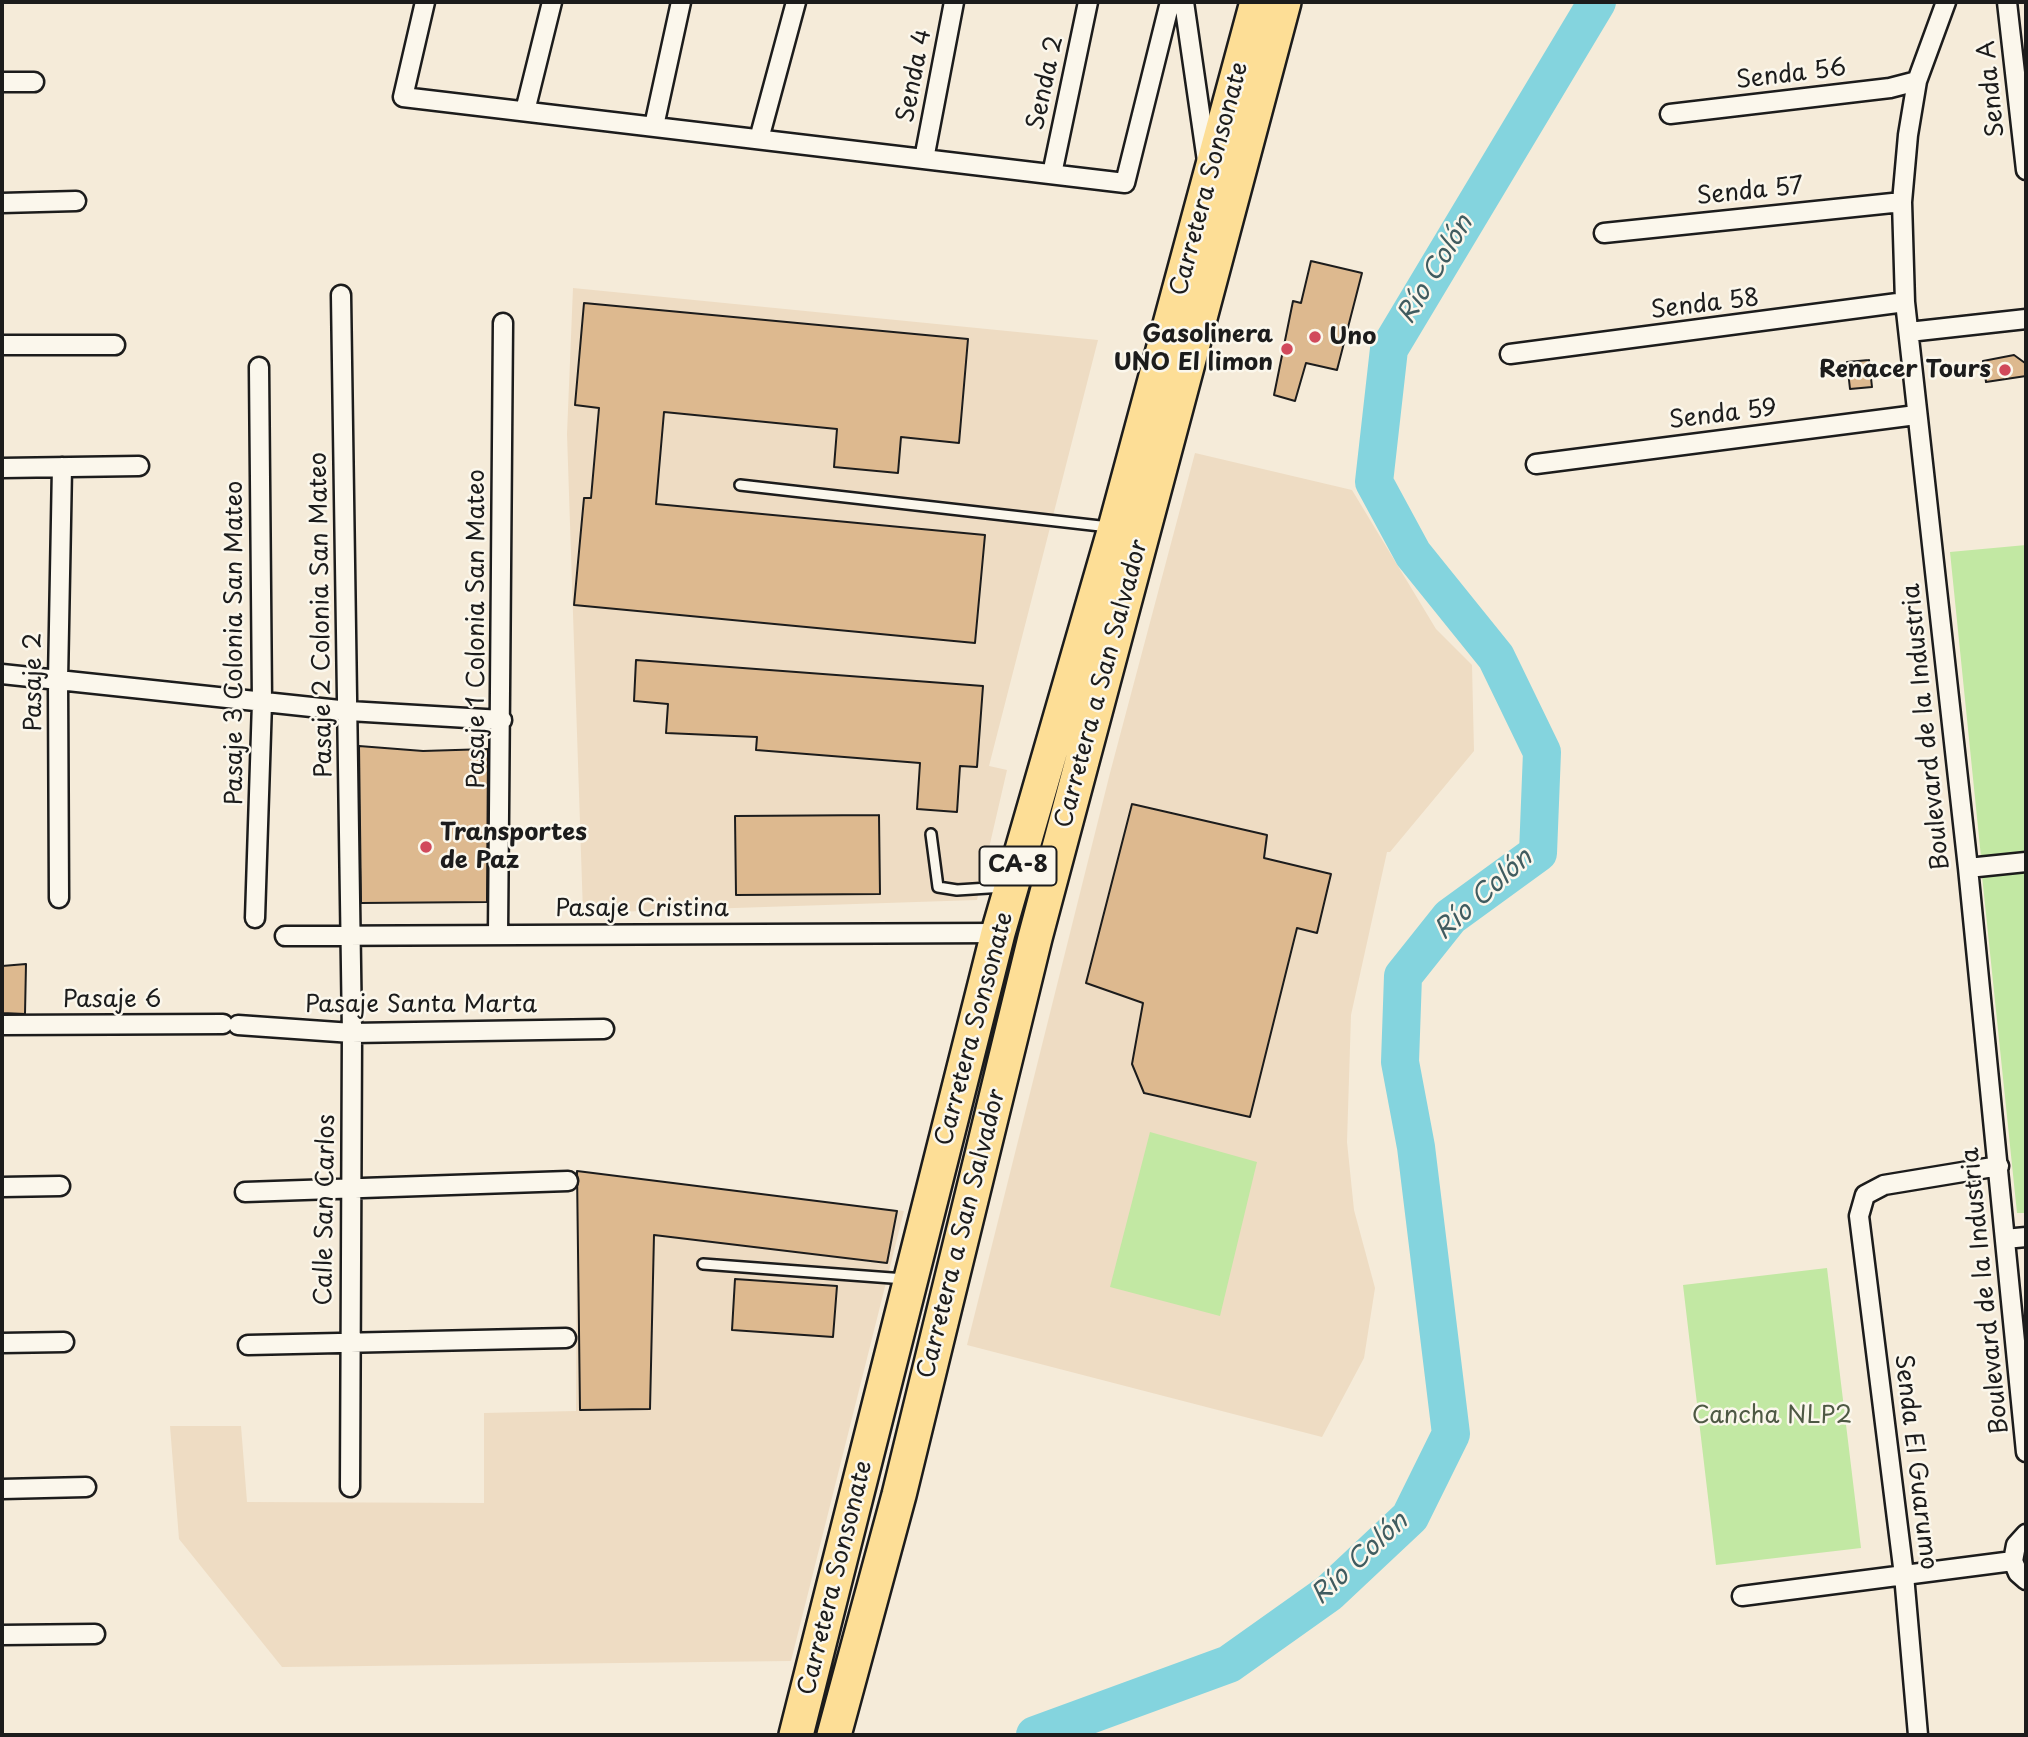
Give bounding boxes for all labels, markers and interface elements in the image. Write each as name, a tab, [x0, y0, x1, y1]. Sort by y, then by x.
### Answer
street label: Senda 4	[892, 27, 938, 125]
street label: Senda 2	[1022, 33, 1070, 133]
street label: Senda A	[1973, 39, 2011, 139]
street label: Senda 56	[1734, 54, 1848, 96]
street label: Carretera Sonsonate	[1165, 59, 1255, 299]
street label: Senda 57	[1695, 172, 1805, 212]
water label: Río Colón	[1392, 210, 1480, 330]
street label: Senda 58	[1649, 284, 1761, 326]
place label: Gasolinera UNO El limon	[1113, 321, 1273, 377]
place label: Uno	[1329, 323, 1376, 351]
marker: Uno	[1307, 329, 1323, 345]
marker: Gasolinera UNO El limon	[1279, 341, 1295, 357]
place label: Renacer Tours	[1819, 356, 1991, 384]
marker: Renacer Tours	[1997, 362, 2013, 378]
street label: Senda 59	[1667, 394, 1779, 436]
street label: Pasaje 2 Colonia San Mateo	[305, 452, 339, 778]
street label: Pasaje 1 Colonia San Mateo	[463, 469, 491, 789]
street label: Pasaje 3 Colonia San Mateo	[221, 481, 249, 805]
street label: Carretera a San Salvador	[1050, 537, 1154, 831]
street label: Boulevard de la Industria	[1898, 582, 1956, 872]
street label: Pasaje 2	[20, 633, 48, 731]
place label: Transportes de Paz	[440, 819, 587, 875]
marker: Transportes de Paz	[418, 839, 434, 855]
water label: Río Colón	[1429, 843, 1539, 947]
road number: CA-8	[979, 846, 1056, 886]
street label: Pasaje Cristina	[555, 895, 729, 923]
street label: Carretera Sonsonate	[930, 909, 1020, 1149]
street label: Pasaje 6	[63, 986, 161, 1014]
street label: Pasaje Santa Marta	[305, 991, 537, 1019]
street label: Carretera a San Salvador	[912, 1086, 1012, 1382]
street label: Calle San Carlos	[310, 1114, 342, 1306]
street label: Boulevard de la Industria	[1957, 1146, 2015, 1436]
street label: Senda El Guarumo	[1887, 1353, 1943, 1571]
park label: Cancha NLP2	[1692, 1402, 1852, 1430]
street label: Carretera Sonsonate	[793, 1458, 879, 1698]
water label: Río Colón	[1305, 1506, 1415, 1612]

